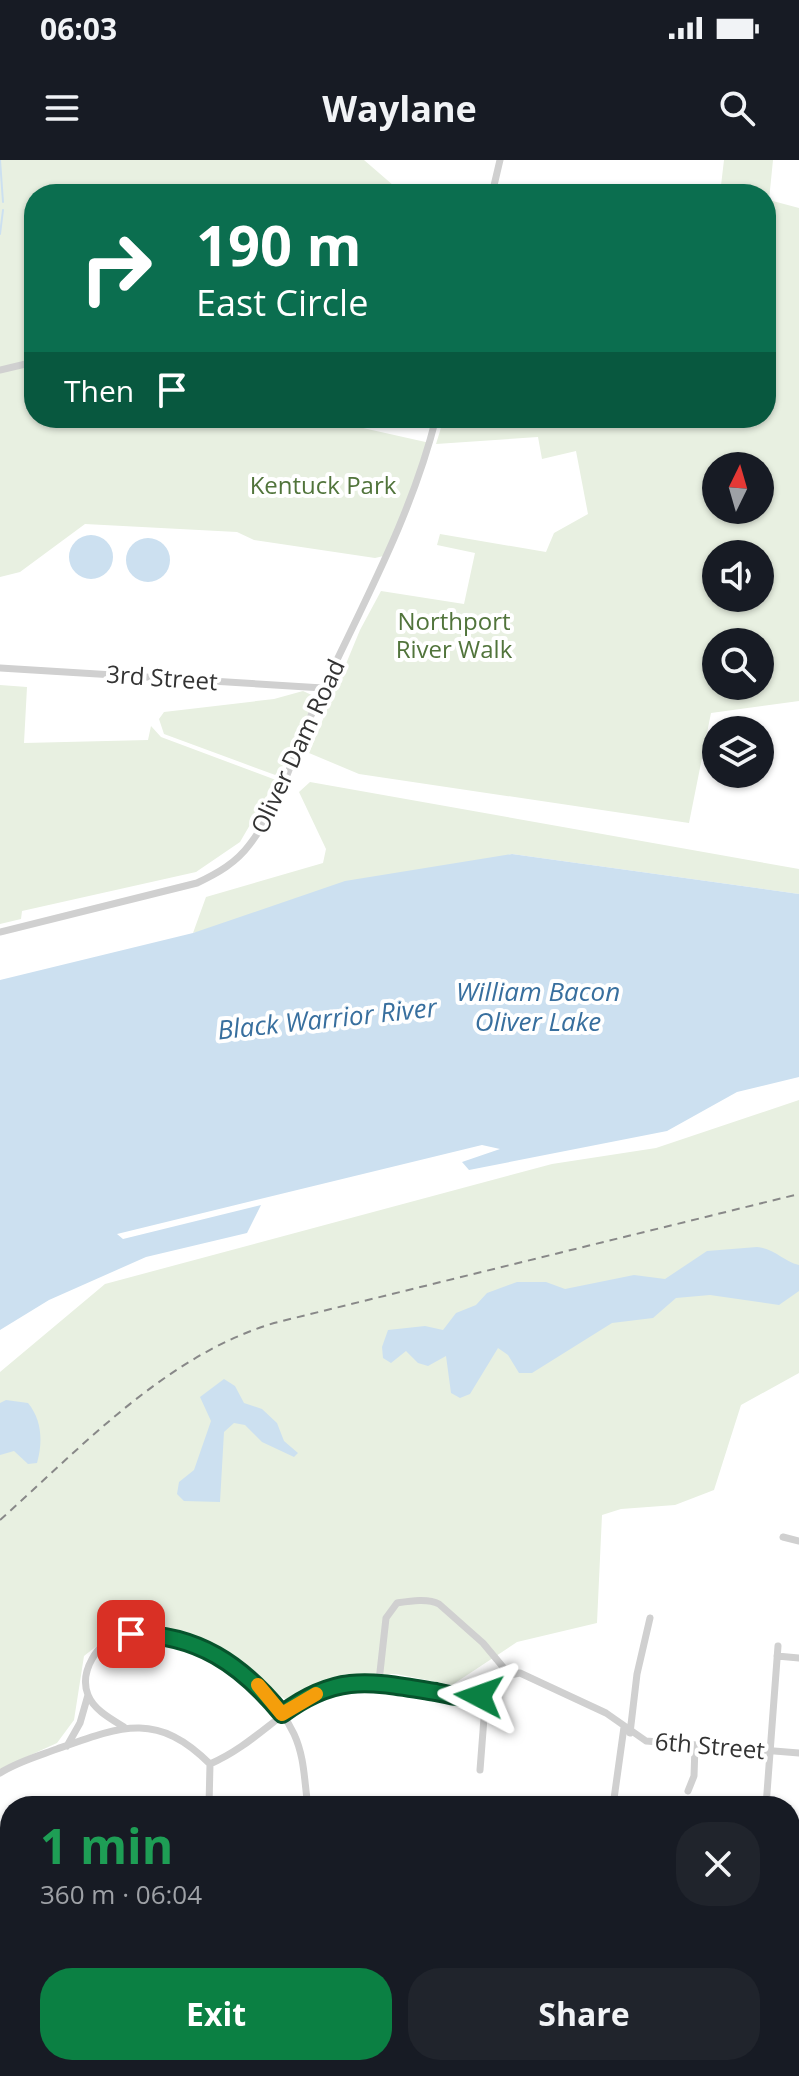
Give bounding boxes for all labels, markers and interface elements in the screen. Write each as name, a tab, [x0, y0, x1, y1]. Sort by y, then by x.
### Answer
text: 06:03	[40, 8, 117, 49]
text: Waylane	[322, 84, 477, 133]
icon: menu	[40, 86, 84, 130]
icon: search	[715, 86, 759, 130]
text: 190 m	[196, 206, 362, 282]
icon: right	[64, 216, 168, 320]
text: East Circle	[196, 278, 368, 327]
icon: arrive	[150, 368, 194, 412]
text: Then	[64, 370, 134, 411]
north arrow	[702, 452, 774, 524]
map controls	[702, 452, 774, 788]
park label: Kentuck Park	[250, 468, 397, 501]
button: sound	[702, 540, 774, 612]
park label: Northport River Walk	[396, 604, 513, 665]
button: search	[702, 628, 774, 700]
street label: Oliver Dam Road	[242, 653, 352, 839]
street label: 3rd Street	[105, 657, 219, 697]
button: layers	[702, 716, 774, 788]
water label: William Bacon Oliver Lake	[456, 973, 620, 1039]
water label: Black Warrior River	[216, 988, 440, 1047]
pin	[97, 1600, 165, 1668]
icon: arrive	[109, 1612, 153, 1656]
position arrow	[437, 1654, 521, 1738]
street label: 6th Street	[654, 1724, 766, 1766]
text: 1 min	[40, 1813, 173, 1878]
button: close	[676, 1822, 760, 1906]
text: 360 m · 06:04	[40, 1876, 202, 1912]
button: Exit	[40, 1968, 392, 2060]
button: Share	[408, 1968, 760, 2060]

